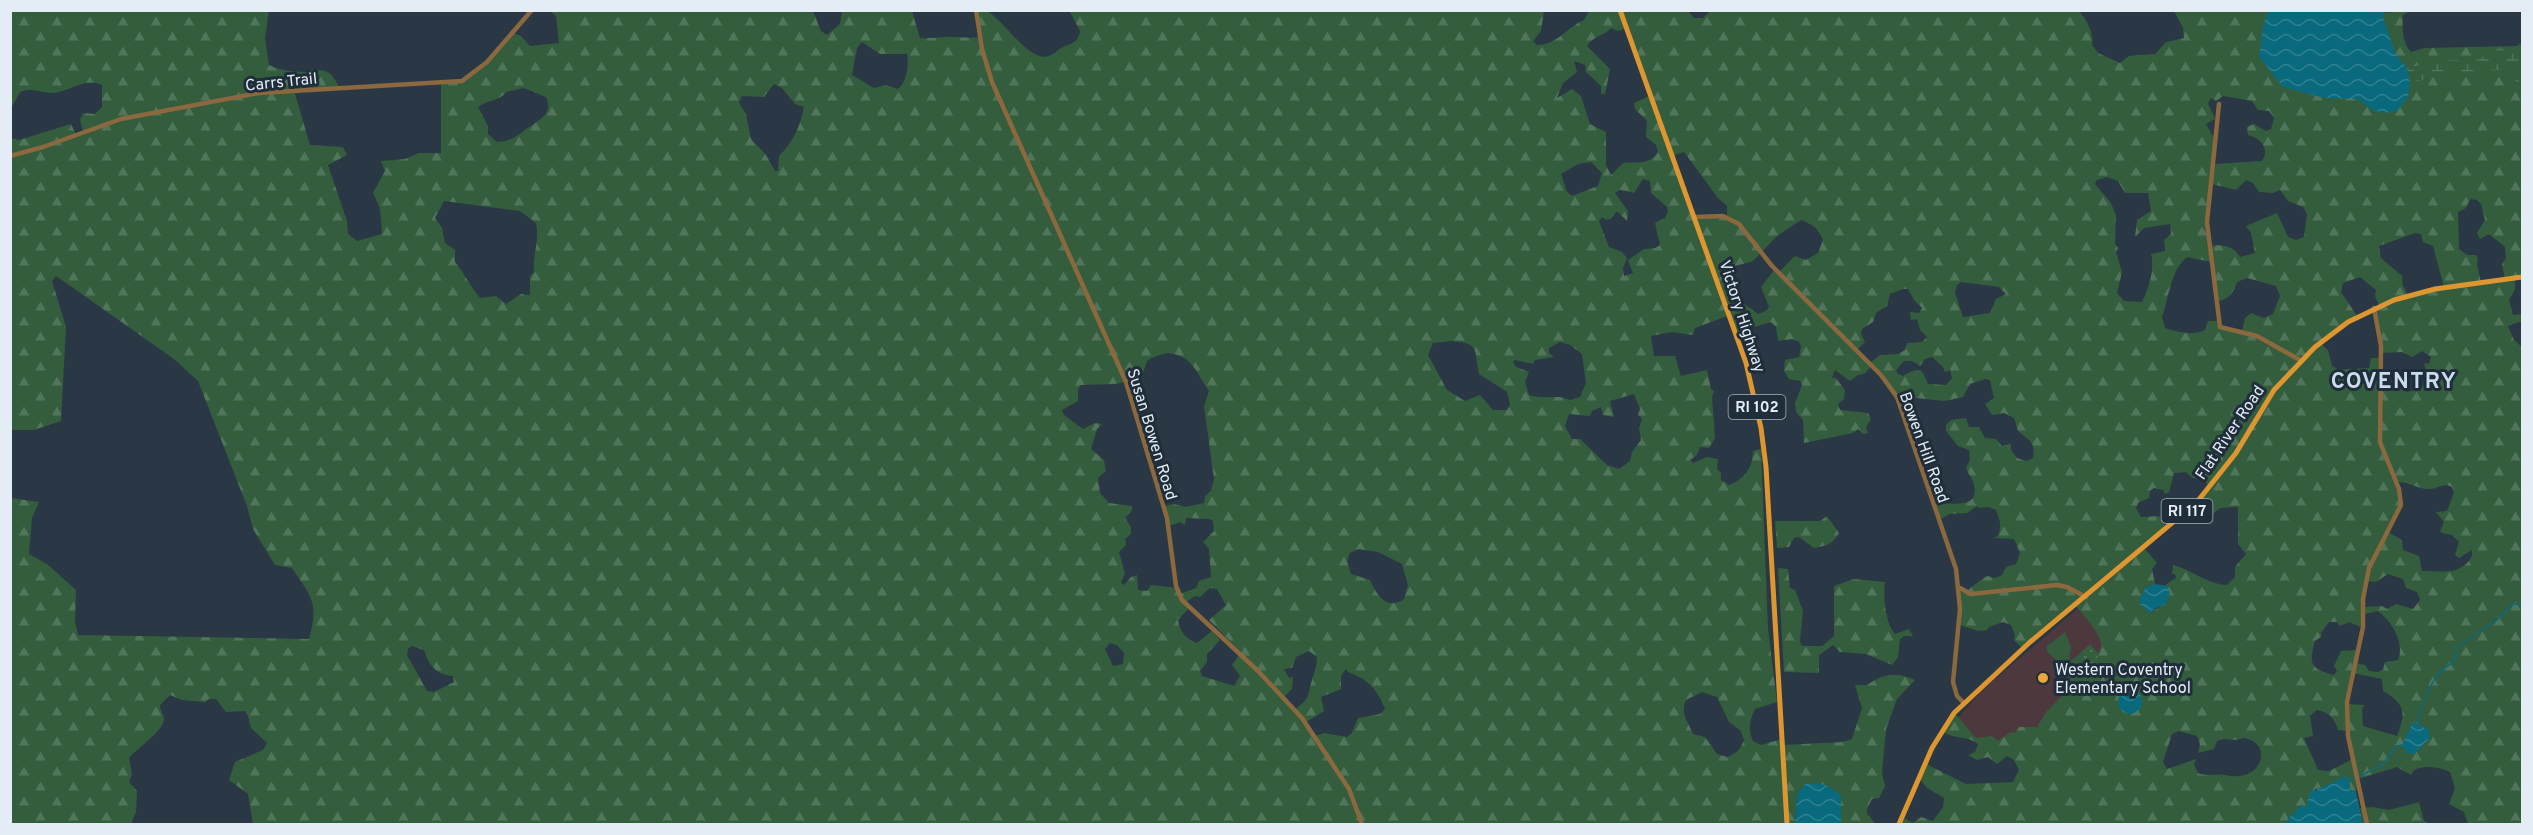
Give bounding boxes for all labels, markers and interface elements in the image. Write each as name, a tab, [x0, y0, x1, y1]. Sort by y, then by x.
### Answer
street label: Carrs Trail	[244, 69, 318, 97]
street label: Victory Highway	[1714, 258, 1769, 375]
street label: Susan Bowen Road	[1122, 366, 1181, 503]
district label: COVENTRY	[2331, 369, 2457, 396]
street label: Flat River Road	[2192, 382, 2270, 484]
street label: Bowen Hill Road	[1894, 389, 1952, 506]
road number: RI 102	[1728, 395, 1786, 419]
road number: RI 117	[2162, 499, 2212, 523]
place label: Western Coventry Elementary School	[2055, 661, 2191, 699]
marker: Western Coventry Elementary School	[2036, 671, 2050, 685]

